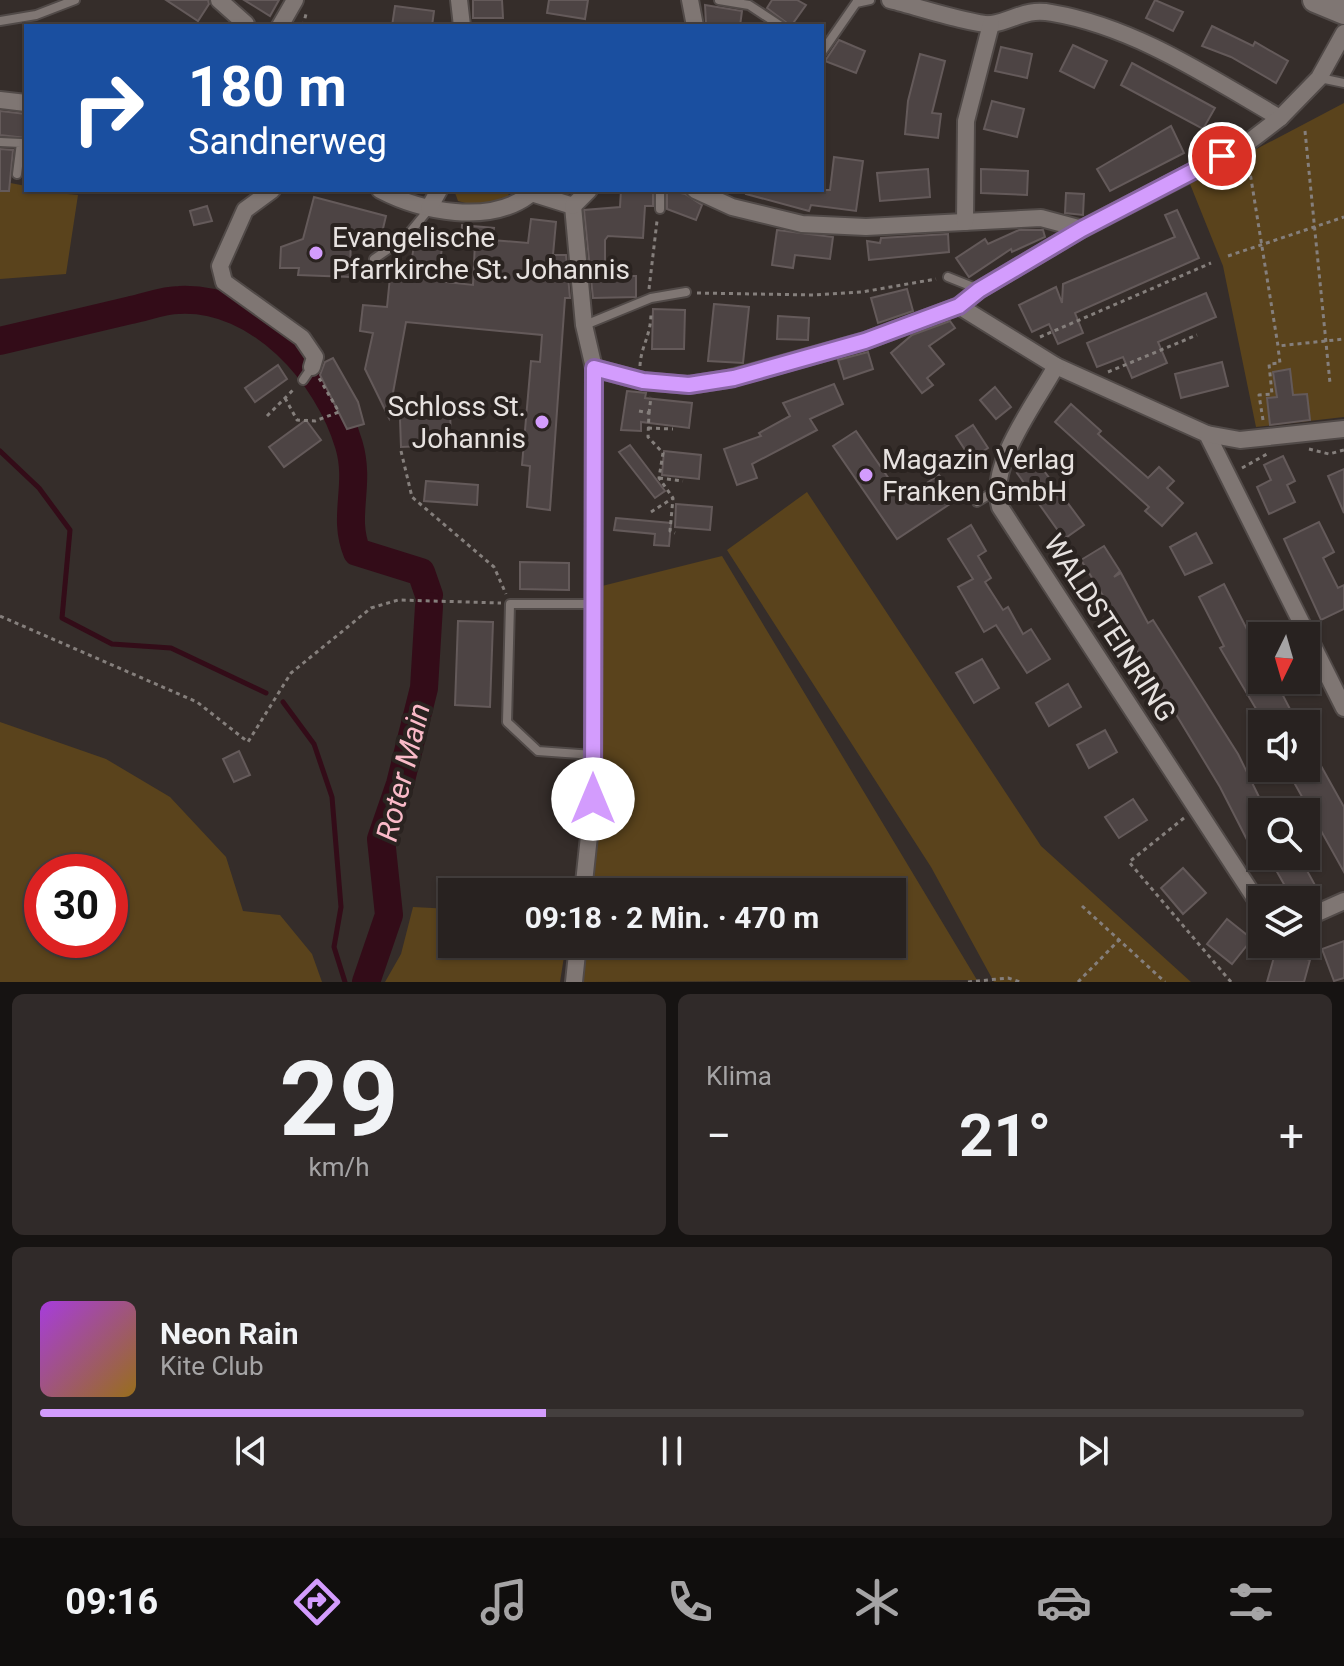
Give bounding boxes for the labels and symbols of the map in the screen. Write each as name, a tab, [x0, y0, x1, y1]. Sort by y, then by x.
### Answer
pin	[1188, 122, 1256, 190]
place label: Evangelische Pfarrkirche St. Johannis	[332, 221, 630, 286]
marker: Evangelische Pfarrkirche St. Johannis	[307, 244, 325, 262]
place label: Schloss St. Johannis	[388, 390, 526, 455]
marker: Schloss St. Johannis	[533, 413, 551, 431]
place label: Magazin Verlag Franken GmbH	[882, 443, 1075, 508]
marker: Magazin Verlag Franken GmbH	[857, 466, 875, 484]
street label: WALDSTEINRING	[1037, 528, 1183, 728]
north arrow	[1248, 622, 1320, 694]
water label: Roter Main	[369, 699, 437, 845]
position arrow	[551, 757, 635, 841]
speed limit sign: 30	[24, 854, 128, 958]

